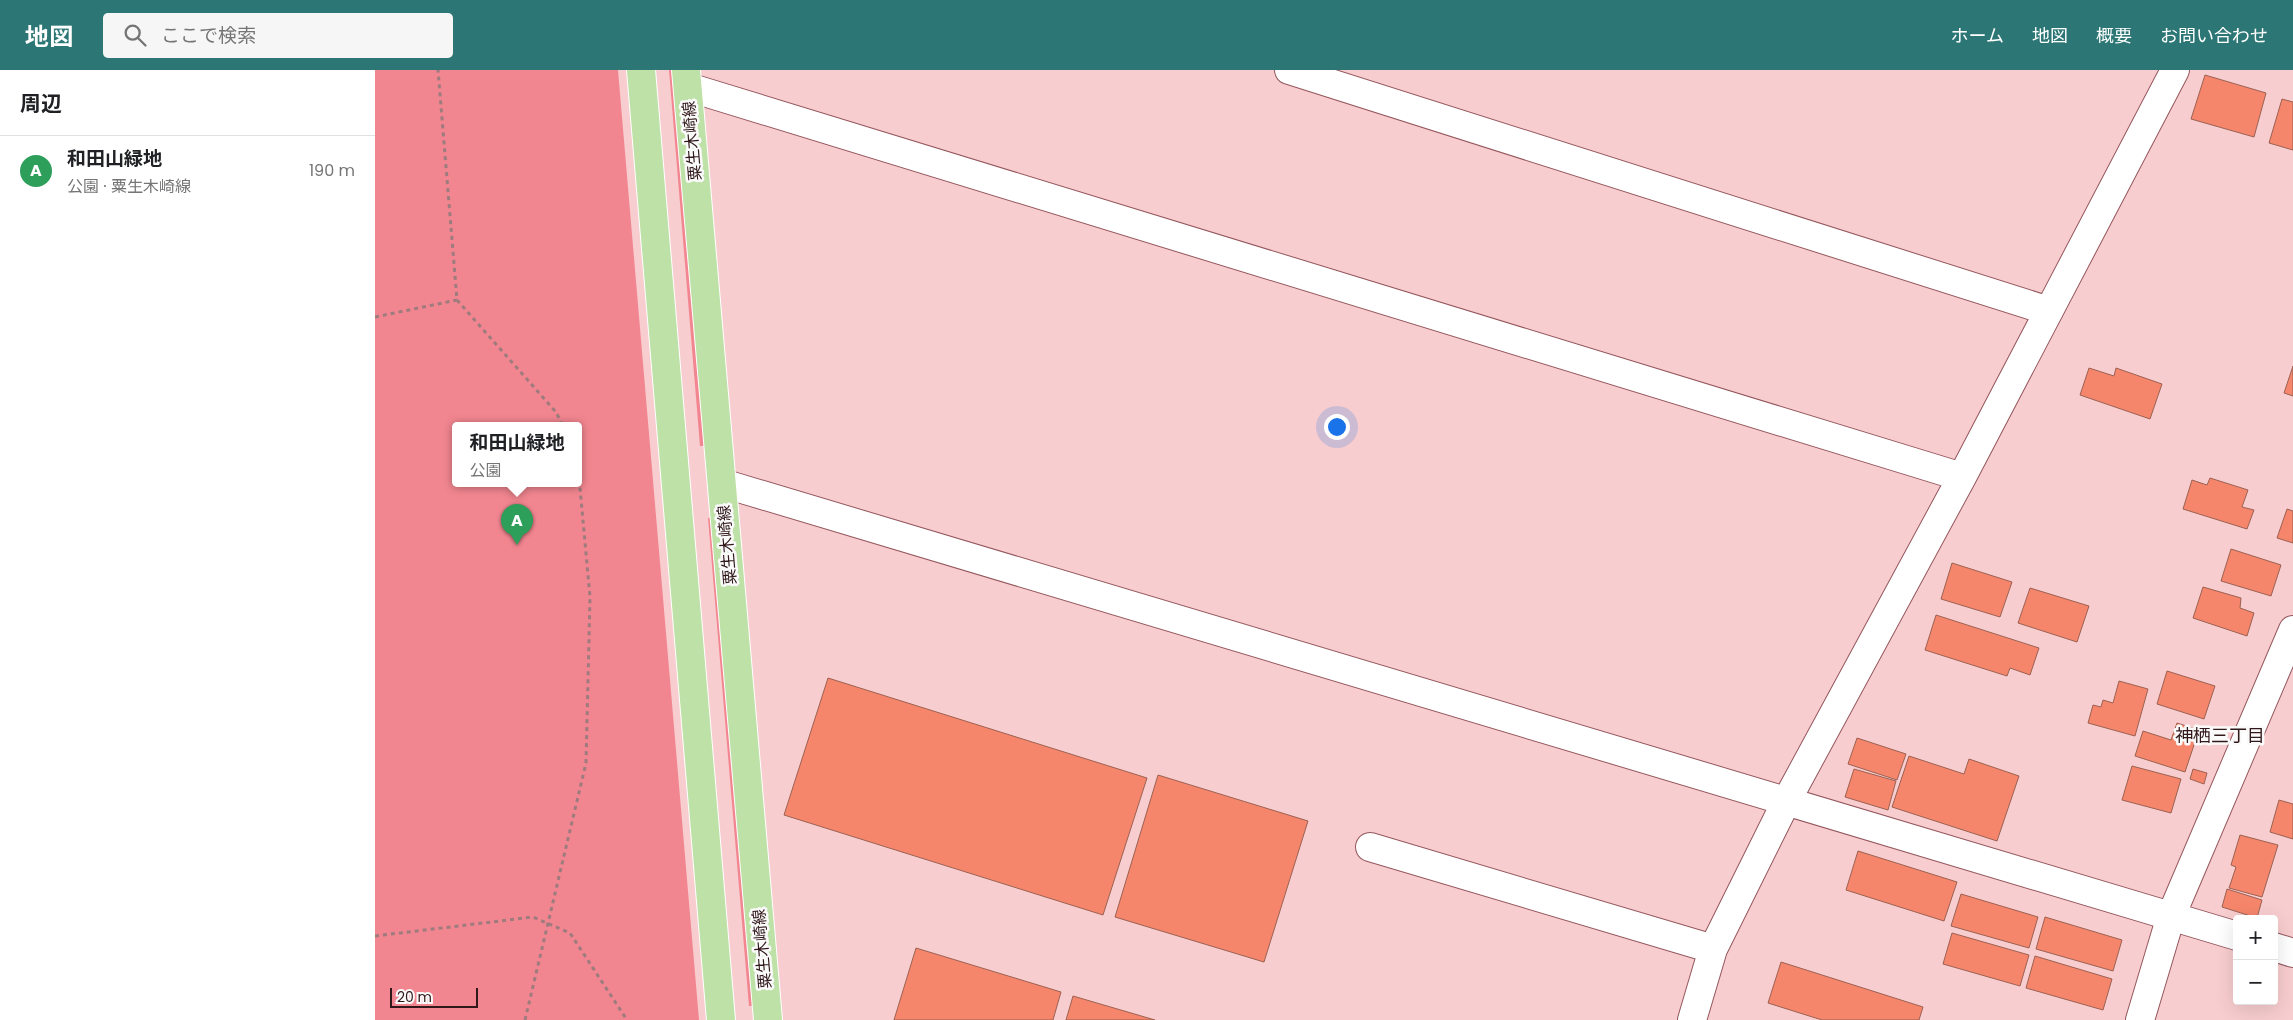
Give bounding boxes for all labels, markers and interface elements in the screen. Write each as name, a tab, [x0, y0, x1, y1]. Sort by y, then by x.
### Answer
search box	[103, 13, 453, 58]
text: 地図	[25, 20, 73, 53]
icon: search	[121, 21, 149, 49]
text: ここで検索	[161, 22, 256, 49]
text: ホーム	[1951, 23, 2004, 48]
text: 地図	[2032, 23, 2068, 48]
text: 概要	[2096, 23, 2132, 48]
text: お問い合わせ	[2160, 23, 2268, 48]
text: 周辺	[20, 89, 62, 118]
street label: 粟生木崎線	[677, 100, 707, 182]
text: 和田山緑地	[67, 145, 162, 172]
text: A	[30, 159, 42, 182]
text: 190 m	[309, 159, 355, 182]
text: 公園 · 粟生木崎線	[67, 175, 191, 198]
your location	[1324, 414, 1350, 440]
popup	[452, 422, 582, 487]
text: 和田山緑地	[469, 429, 565, 456]
text: 公園	[469, 459, 502, 482]
pin: A	[501, 504, 533, 545]
street label: 粟生木崎線	[712, 504, 742, 586]
district label: 神栖三丁目	[2175, 723, 2265, 748]
street label: 粟生木崎線	[747, 908, 777, 990]
map controls	[2233, 915, 2278, 1005]
button: +	[2233, 915, 2278, 960]
button: −	[2233, 960, 2278, 1005]
scale bar	[390, 985, 477, 1008]
text: 20 m	[397, 987, 432, 1007]

